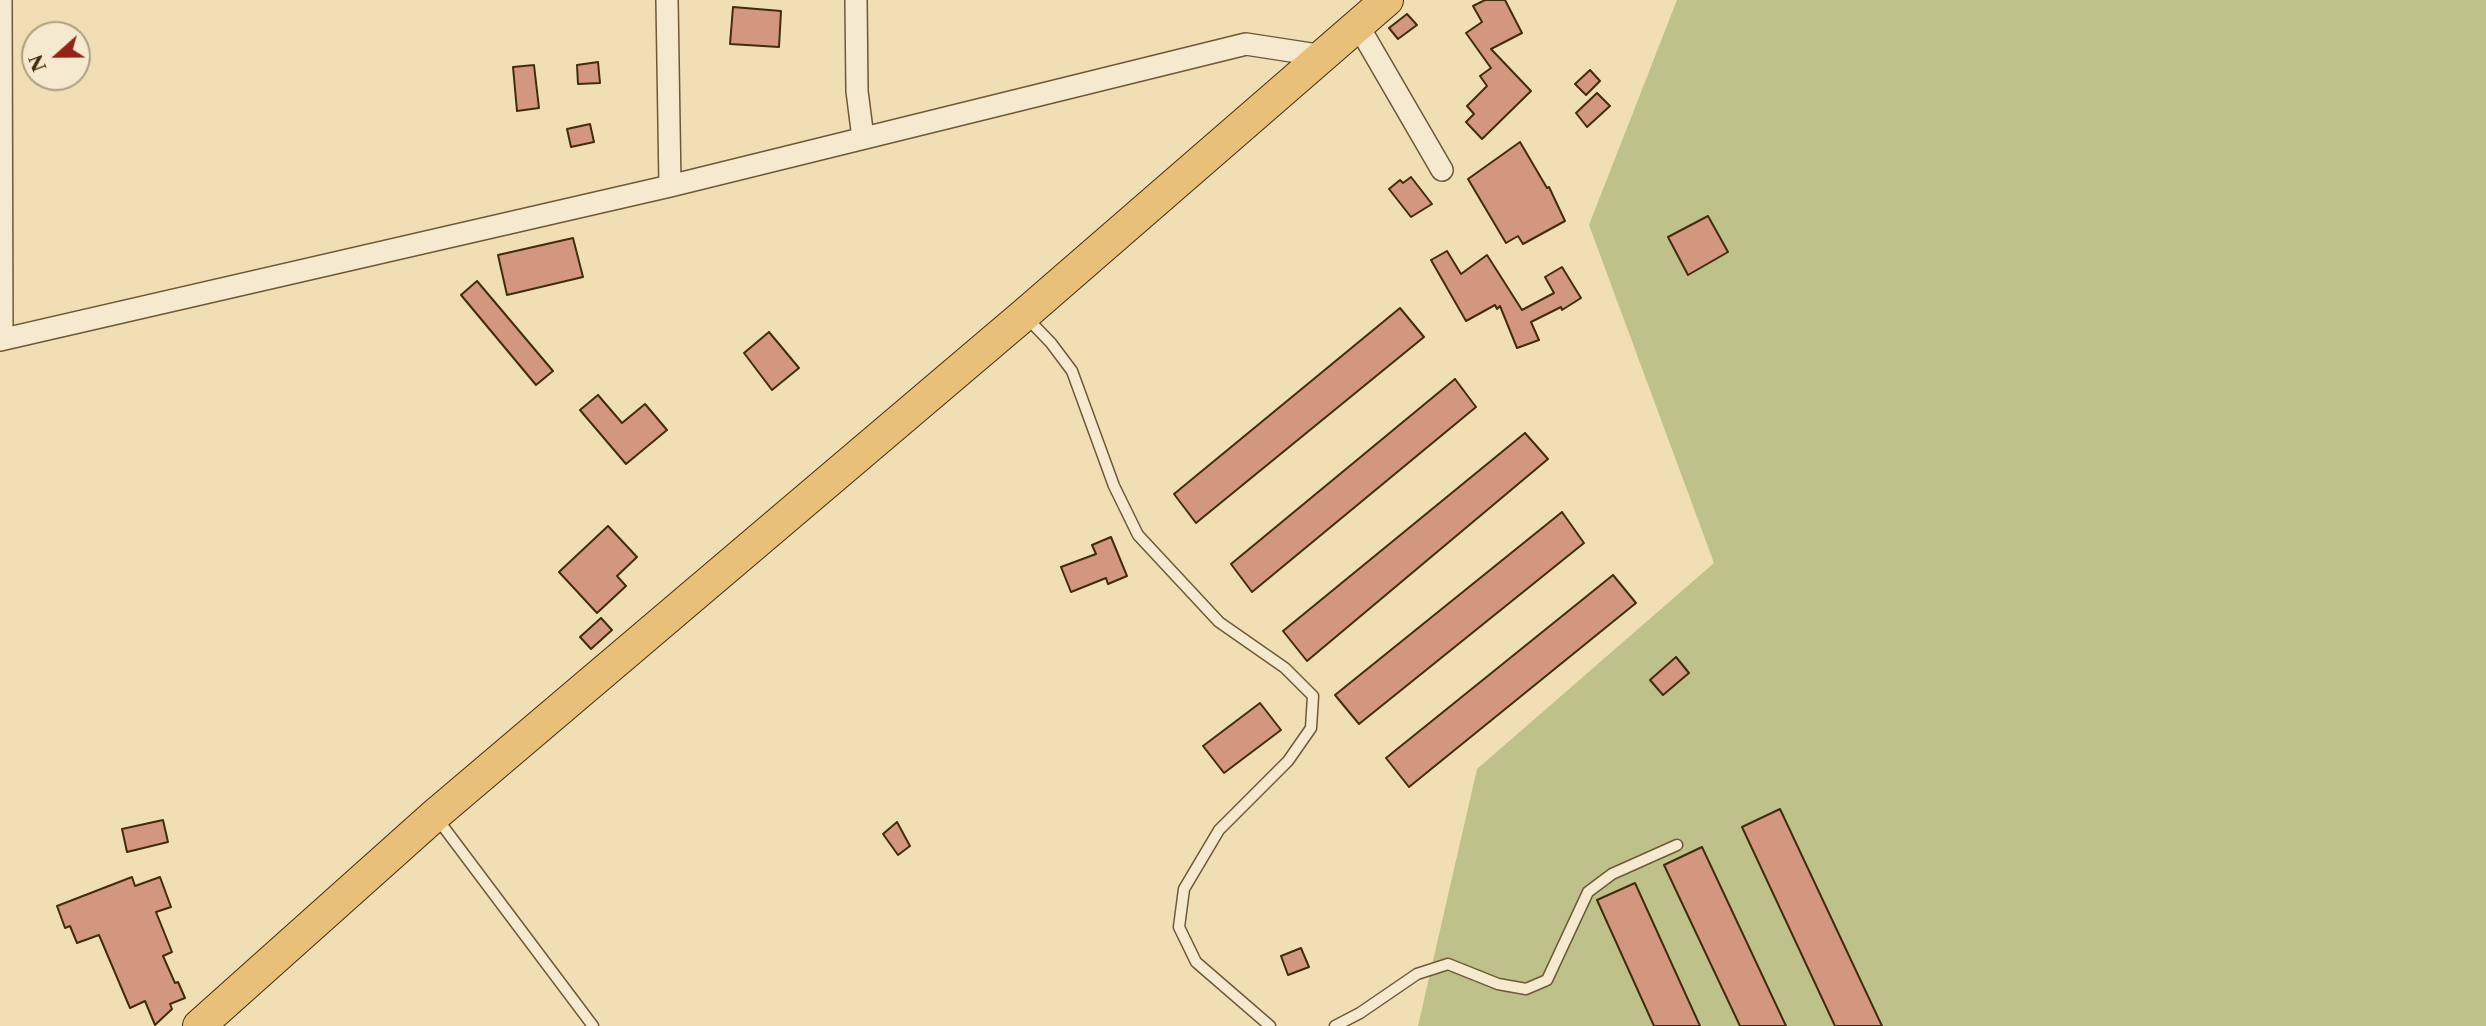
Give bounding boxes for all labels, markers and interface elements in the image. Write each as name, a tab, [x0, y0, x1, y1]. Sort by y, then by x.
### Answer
north arrow	[21, 21, 91, 91]
text: N	[24, 51, 51, 75]

